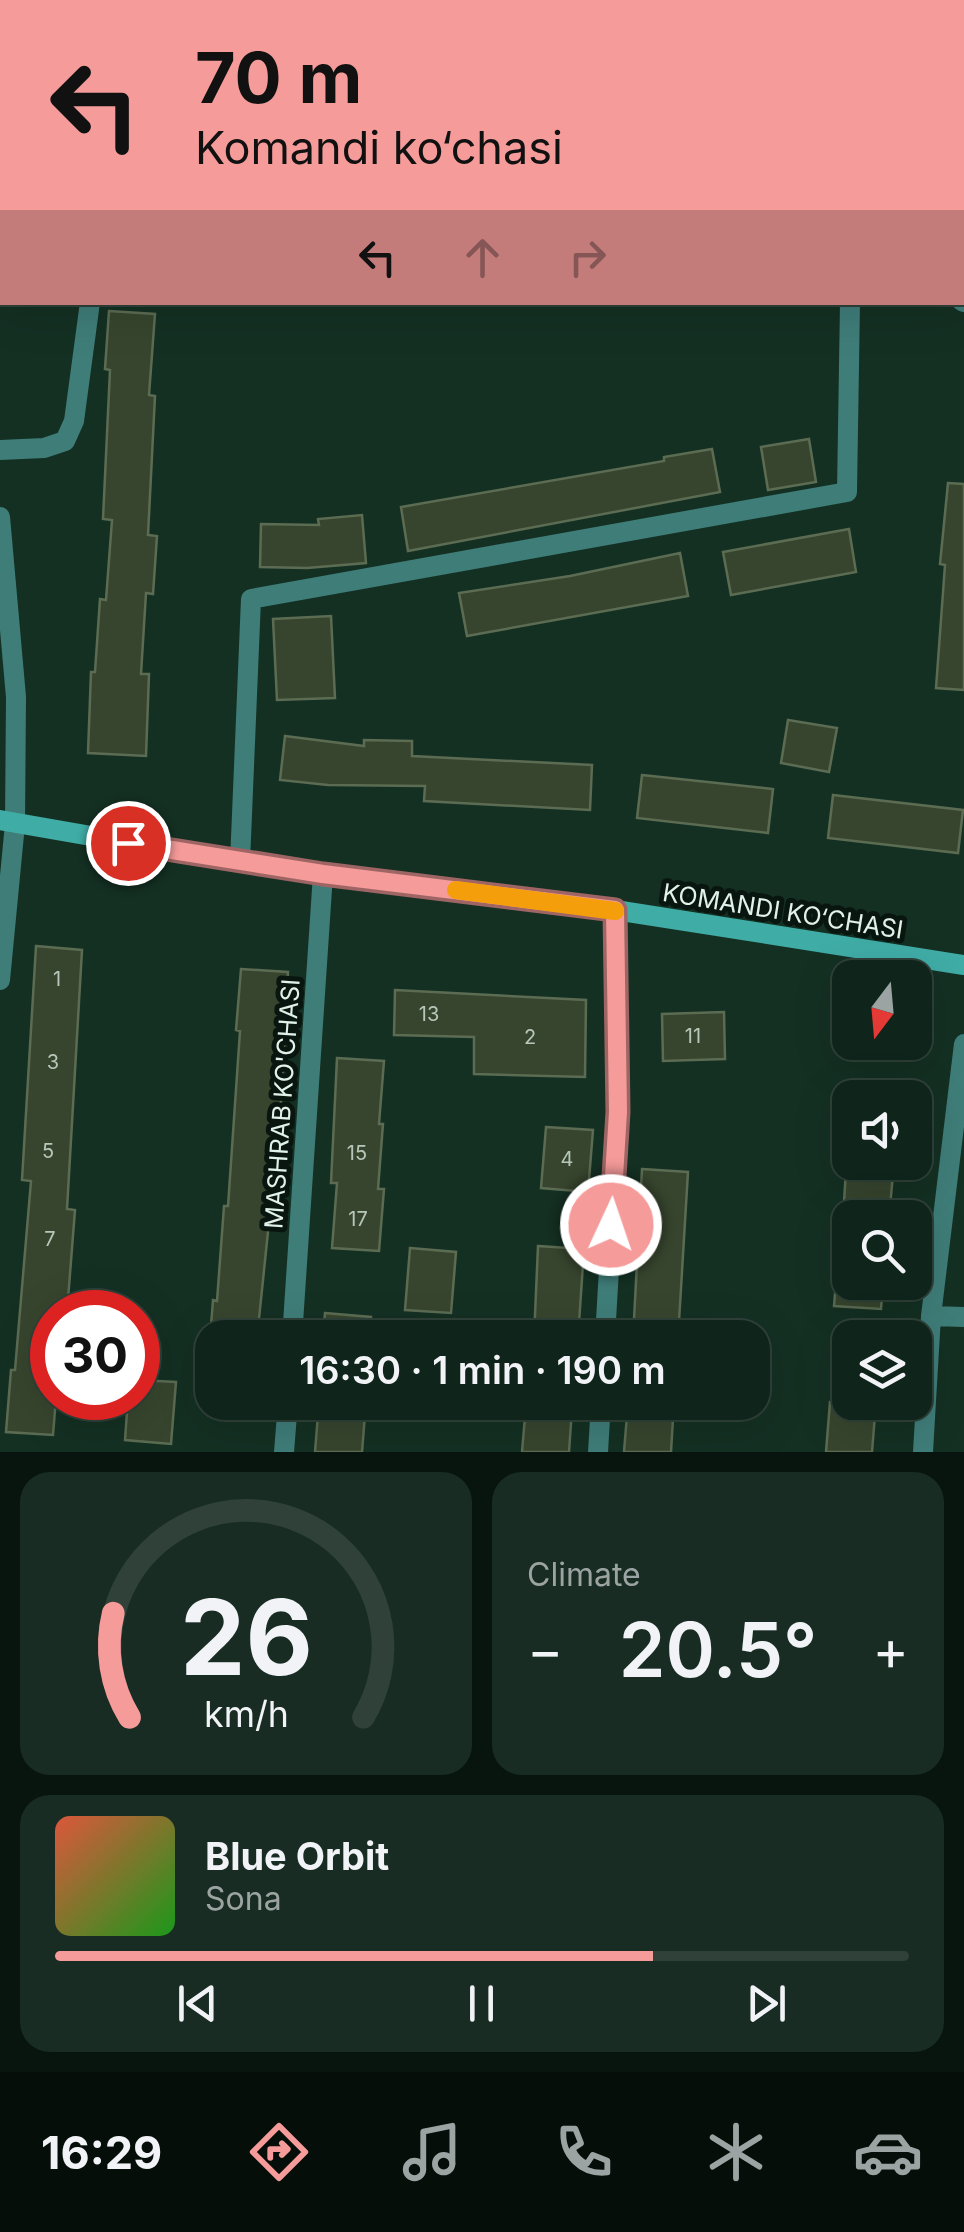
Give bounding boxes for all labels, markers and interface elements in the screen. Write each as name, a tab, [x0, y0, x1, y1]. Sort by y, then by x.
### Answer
text: 70 m	[195, 35, 362, 120]
icon: left	[30, 40, 160, 170]
text: Komandi ko‘chasi	[195, 120, 563, 175]
icon: left	[350, 230, 405, 285]
icon: ahead	[455, 230, 510, 285]
icon: right	[560, 230, 615, 285]
pin	[86, 801, 171, 886]
icon: arrive	[101, 816, 156, 871]
street label: KOMANDI KO‘CHASI	[661, 877, 905, 945]
north arrow	[832, 960, 932, 1060]
map controls	[832, 960, 932, 1420]
house number: 1	[53, 967, 61, 991]
street label: MASHRAB KO'CHASI	[258, 978, 306, 1230]
house number: 13	[419, 1002, 439, 1026]
house number: 11	[685, 1024, 701, 1048]
house number: 2	[524, 1025, 536, 1049]
house number: 3	[47, 1050, 59, 1074]
button: sound	[832, 1080, 932, 1180]
house number: 5	[42, 1139, 54, 1163]
house number: 15	[347, 1141, 367, 1165]
house number: 4	[561, 1147, 573, 1171]
position arrow	[559, 1173, 663, 1277]
button: search	[832, 1200, 932, 1300]
house number: 17	[348, 1207, 368, 1231]
house number: 7	[44, 1227, 56, 1251]
speed limit sign: 30	[30, 1290, 160, 1420]
button: layers	[832, 1320, 932, 1420]
text: 16:30 · 1 min · 190 m	[299, 1347, 666, 1393]
text: Climate	[527, 1555, 641, 1594]
text: 26	[179, 1574, 313, 1700]
text: 20.5°	[619, 1604, 817, 1695]
text: −	[527, 1617, 563, 1683]
text: +	[873, 1617, 909, 1683]
text: km/h	[204, 1692, 288, 1736]
text: Blue Orbit	[205, 1833, 389, 1879]
text: Sona	[205, 1879, 282, 1918]
icon: previous	[170, 1976, 225, 2031]
icon: pause	[454, 1976, 509, 2031]
icon: next	[739, 1976, 794, 2031]
icon: directions	[244, 2117, 314, 2187]
icon: music	[397, 2117, 467, 2187]
icon: phone	[549, 2117, 619, 2187]
icon: climate	[701, 2117, 771, 2187]
icon: car	[853, 2117, 923, 2187]
text: 16:29	[41, 2125, 162, 2180]

